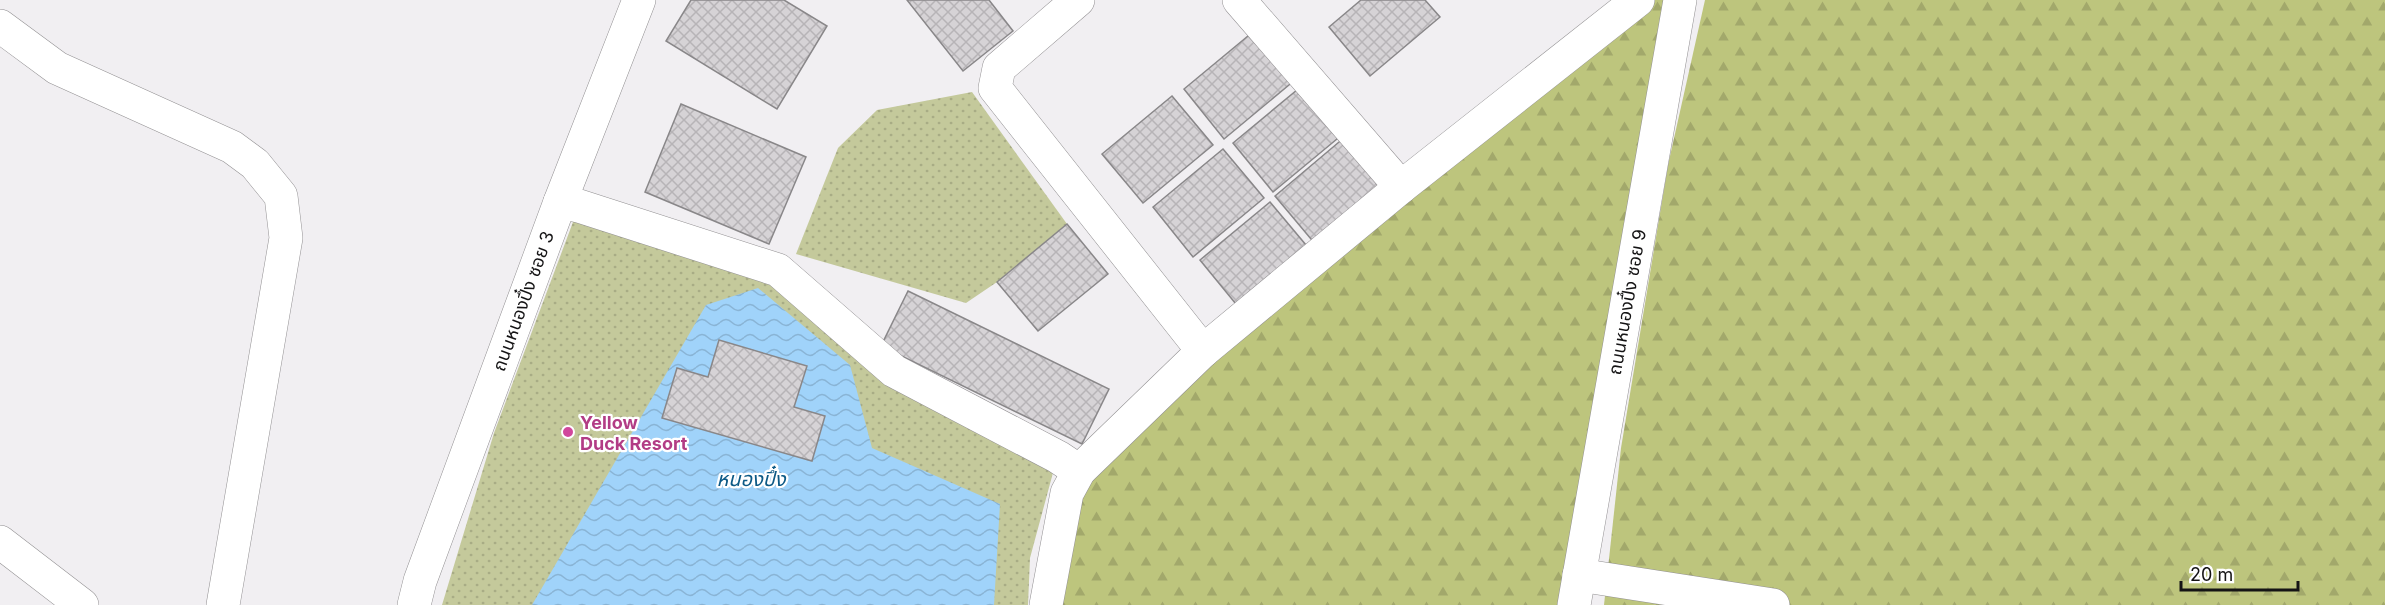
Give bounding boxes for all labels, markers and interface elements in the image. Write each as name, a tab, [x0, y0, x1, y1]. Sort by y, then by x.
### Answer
street label: ถนนหนองปึ๋ง ซอย 3	[486, 227, 558, 374]
street label: ถนนหนองปึ๋ง ซอย 9	[1602, 227, 1650, 376]
place label: Yellow Duck Resort	[580, 412, 688, 454]
marker: Yellow Duck Resort	[561, 425, 575, 439]
water label: หนองปึ๋ง	[716, 465, 787, 491]
scale bar	[2181, 554, 2298, 592]
text: 20 m	[2190, 564, 2233, 585]

